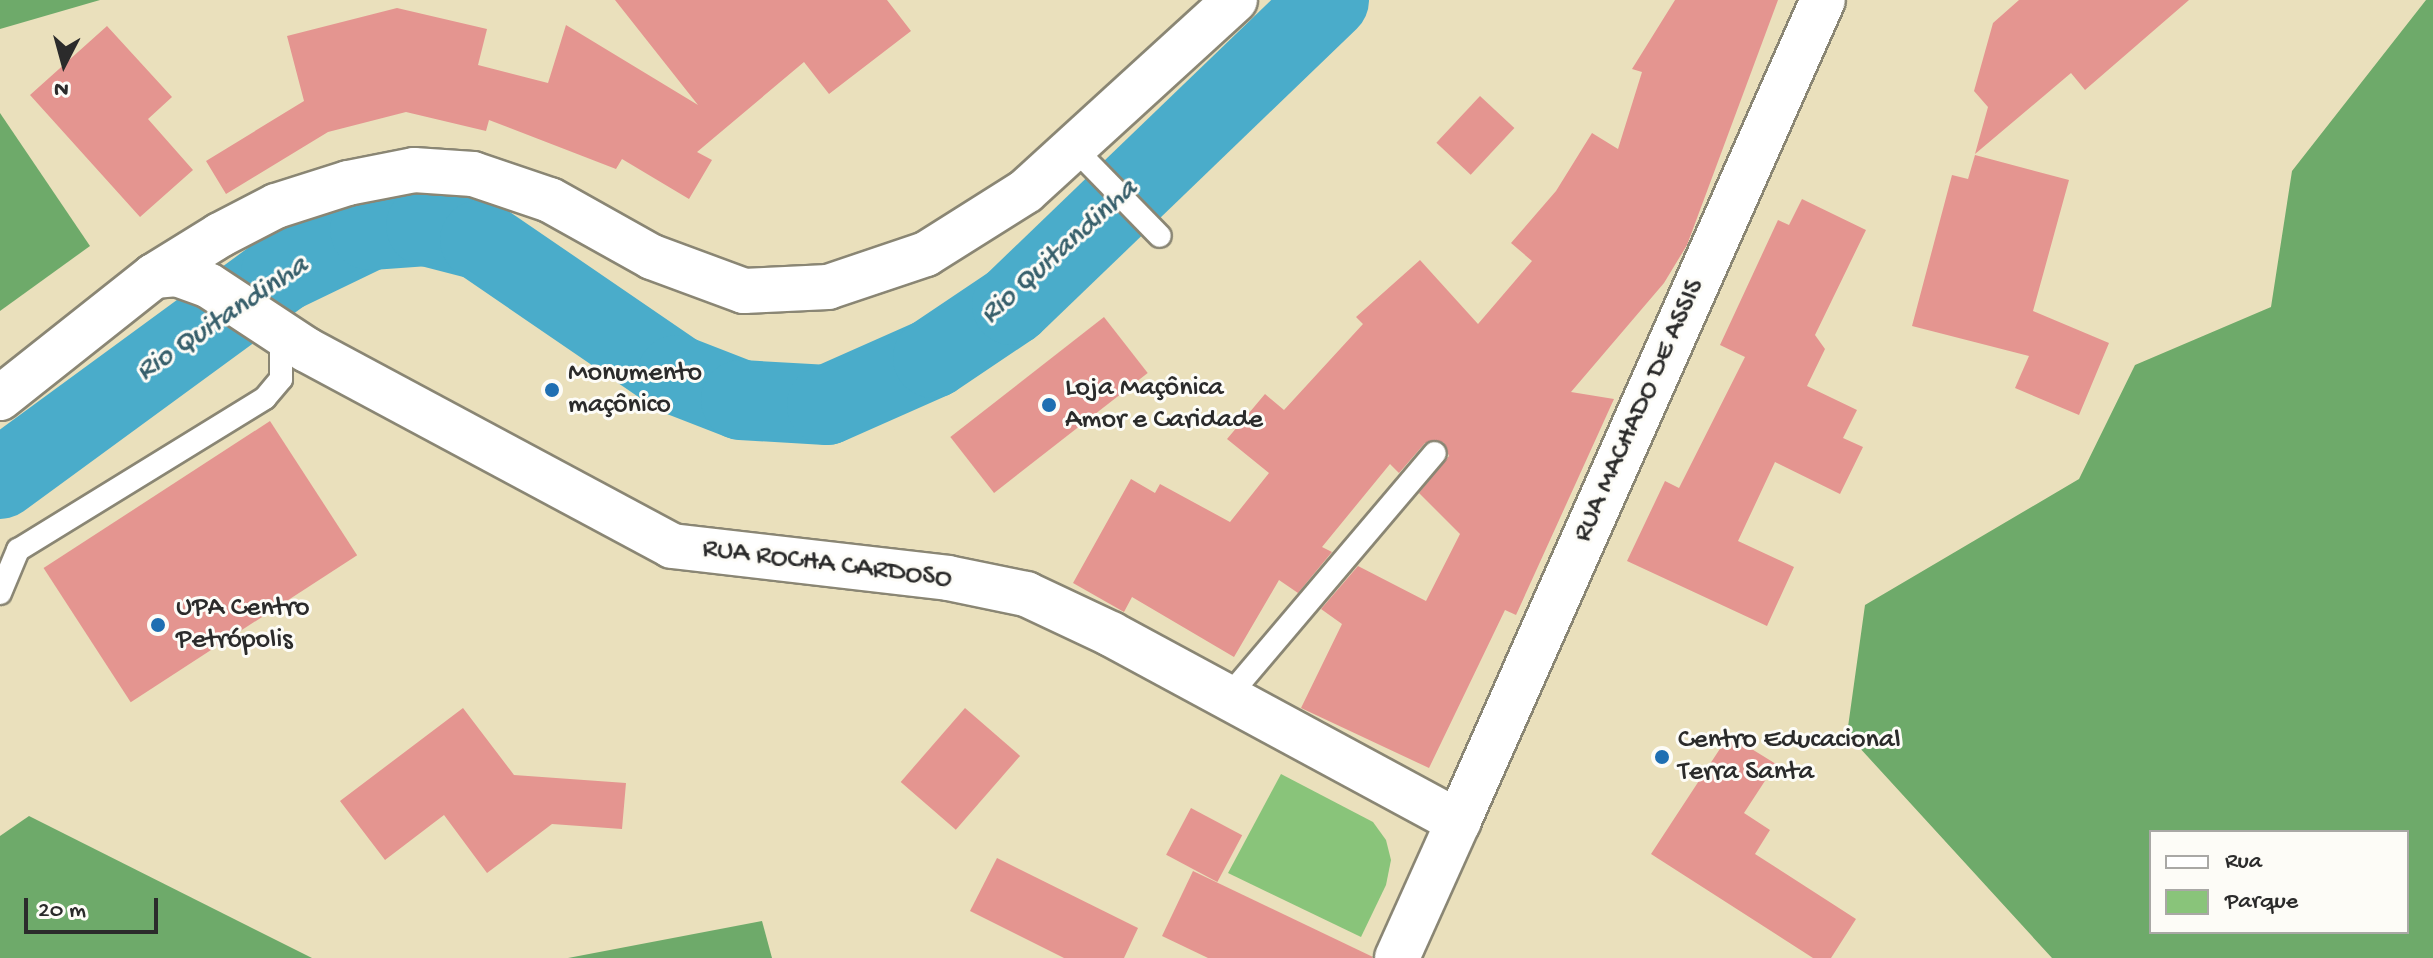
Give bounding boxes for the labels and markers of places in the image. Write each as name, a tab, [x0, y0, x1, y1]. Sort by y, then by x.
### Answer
place label: Monumento maçônico	[568, 357, 702, 423]
place label: Loja Maçônica Amor e Caridade	[1065, 372, 1263, 438]
marker: Monumento maçônico	[543, 381, 561, 399]
marker: Loja Maçônica Amor e Caridade	[1040, 396, 1058, 414]
place label: UPA Centro Petrópolis	[176, 592, 310, 658]
marker: UPA Centro Petrópolis	[147, 614, 169, 636]
place label: Centro Educacional Terra Santa	[1678, 724, 1901, 790]
marker: Centro Educacional Terra Santa	[1653, 748, 1671, 766]

